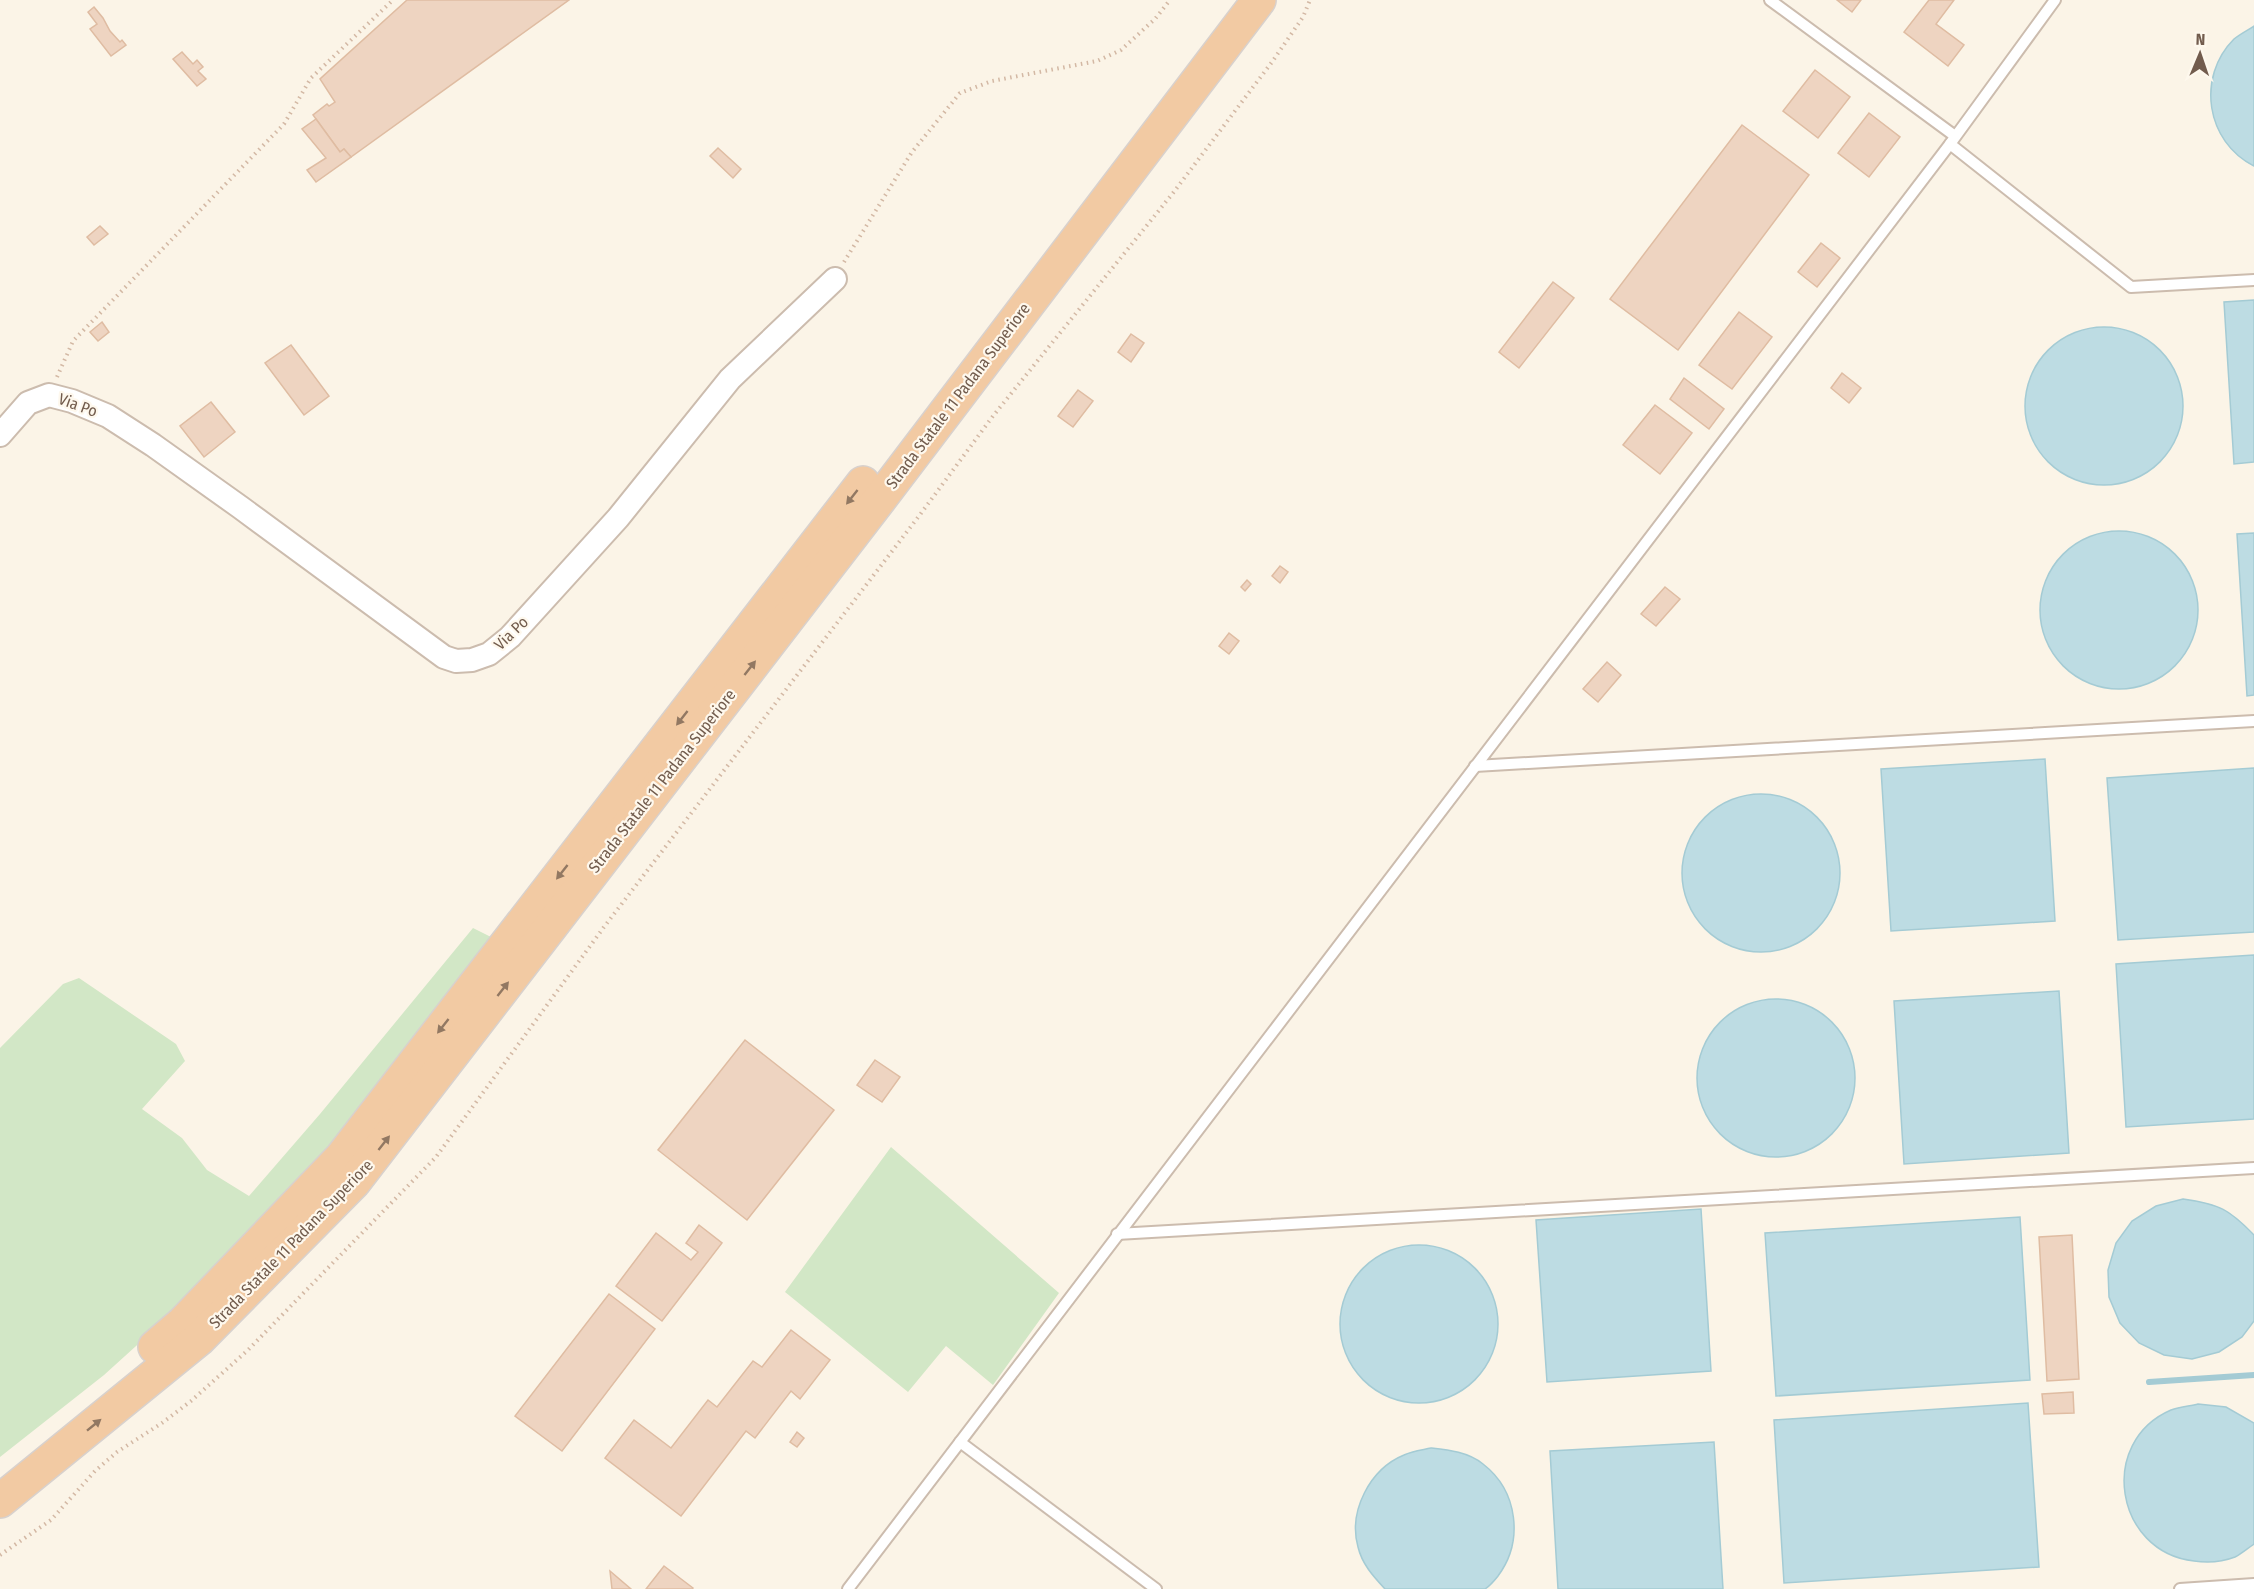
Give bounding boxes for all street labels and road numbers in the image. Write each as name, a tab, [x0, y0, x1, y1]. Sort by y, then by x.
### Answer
street label: Strada Statale 11 Padana Superiore	[882, 299, 1034, 493]
street label: Via Po	[56, 389, 100, 421]
street label: Via Po	[490, 612, 532, 654]
street label: Strada Statale 11 Padana Superiore	[585, 685, 740, 876]
street label: Strada Statale 11 Padana Superiore	[205, 1156, 377, 1332]

